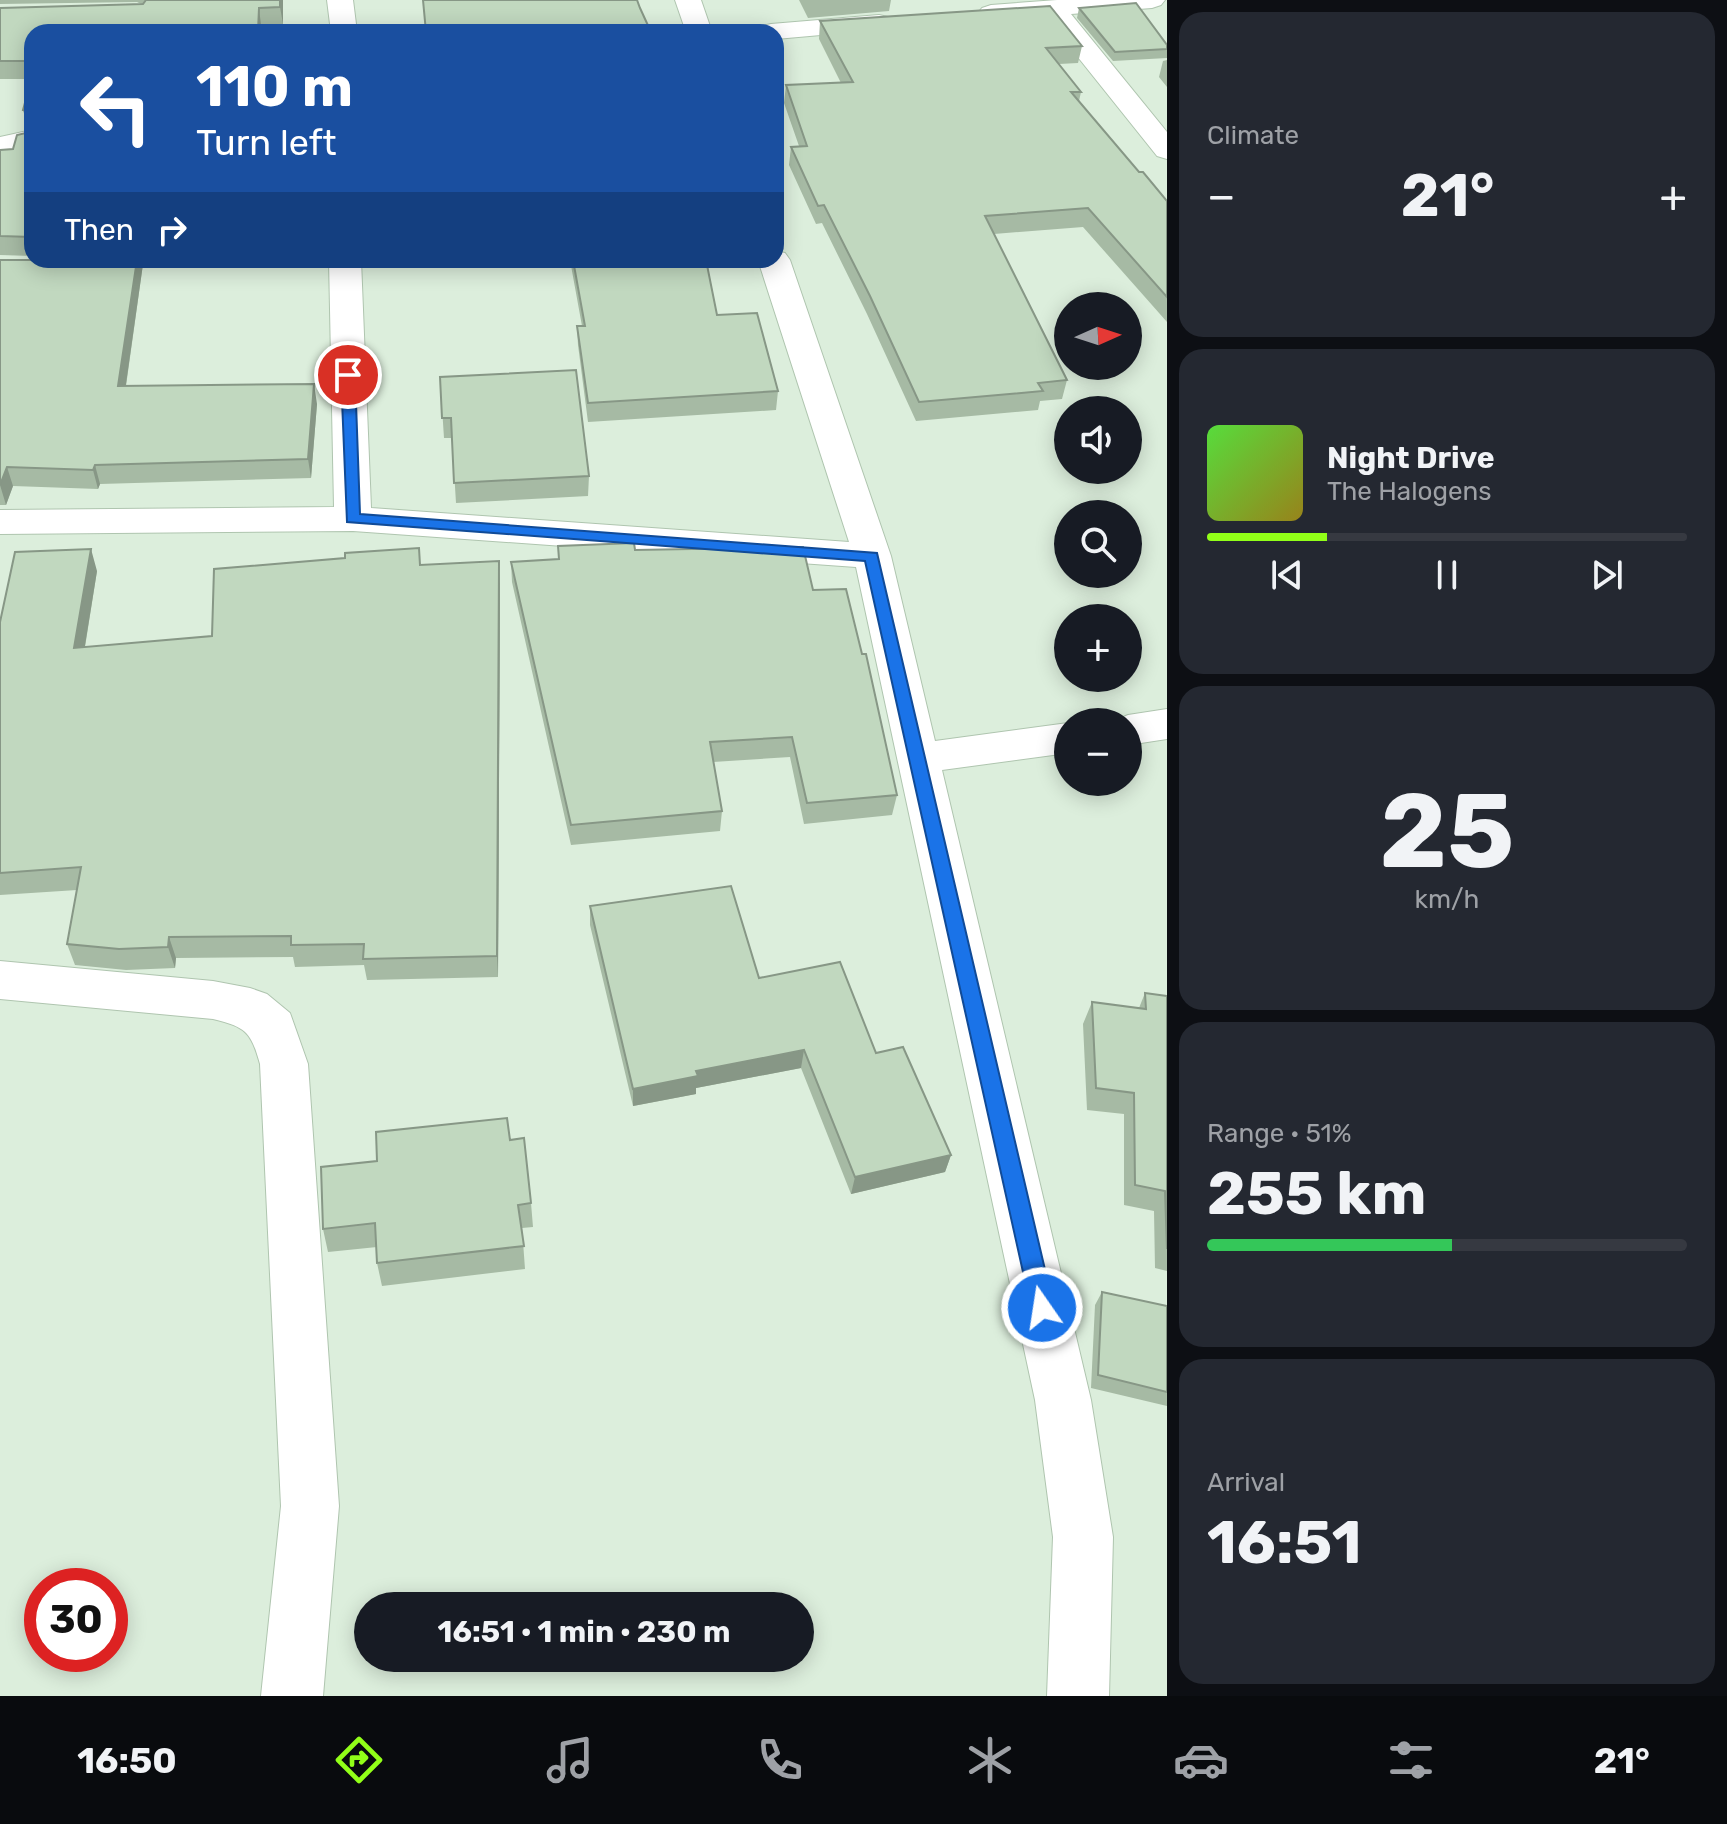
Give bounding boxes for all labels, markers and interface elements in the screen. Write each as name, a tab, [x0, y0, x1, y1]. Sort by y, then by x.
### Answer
text: 110 m	[196, 54, 353, 120]
icon: left	[64, 56, 168, 160]
text: Climate	[1207, 120, 1299, 151]
text: Turn left	[196, 121, 337, 164]
text: 21°	[1401, 160, 1494, 231]
text: −	[1207, 170, 1236, 222]
text: +	[1660, 170, 1687, 222]
icon: right	[150, 208, 194, 252]
text: Then	[64, 212, 134, 248]
north arrow	[1054, 292, 1142, 380]
map controls	[1054, 292, 1142, 796]
pin	[314, 341, 382, 409]
icon: arrive	[326, 353, 370, 397]
button: sound	[1054, 396, 1142, 484]
text: Night Drive	[1327, 440, 1495, 476]
text: The Halogens	[1327, 476, 1492, 507]
button: search	[1054, 500, 1142, 588]
icon: previous	[1265, 553, 1309, 597]
icon: pause	[1425, 553, 1469, 597]
icon: next	[1585, 553, 1629, 597]
button: +	[1054, 604, 1142, 692]
button: −	[1054, 708, 1142, 796]
text: 25	[1380, 770, 1514, 893]
text: km/h	[1415, 884, 1479, 915]
text: Range · 51%	[1207, 1118, 1352, 1149]
text: 255 km	[1207, 1158, 1426, 1229]
position arrow	[1000, 1266, 1084, 1350]
text: Arrival	[1207, 1467, 1285, 1498]
text: 16:51	[1207, 1507, 1362, 1578]
speed limit sign: 30	[24, 1568, 128, 1672]
text: 16:51 · 1 min · 230 m	[438, 1614, 730, 1650]
icon: directions	[331, 1732, 387, 1788]
icon: music	[542, 1732, 598, 1788]
icon: phone	[752, 1732, 808, 1788]
icon: climate	[962, 1732, 1018, 1788]
icon: car	[1173, 1732, 1229, 1788]
icon: filters	[1383, 1732, 1439, 1788]
text: 16:50	[77, 1739, 177, 1782]
text: 21°	[1594, 1739, 1650, 1782]

